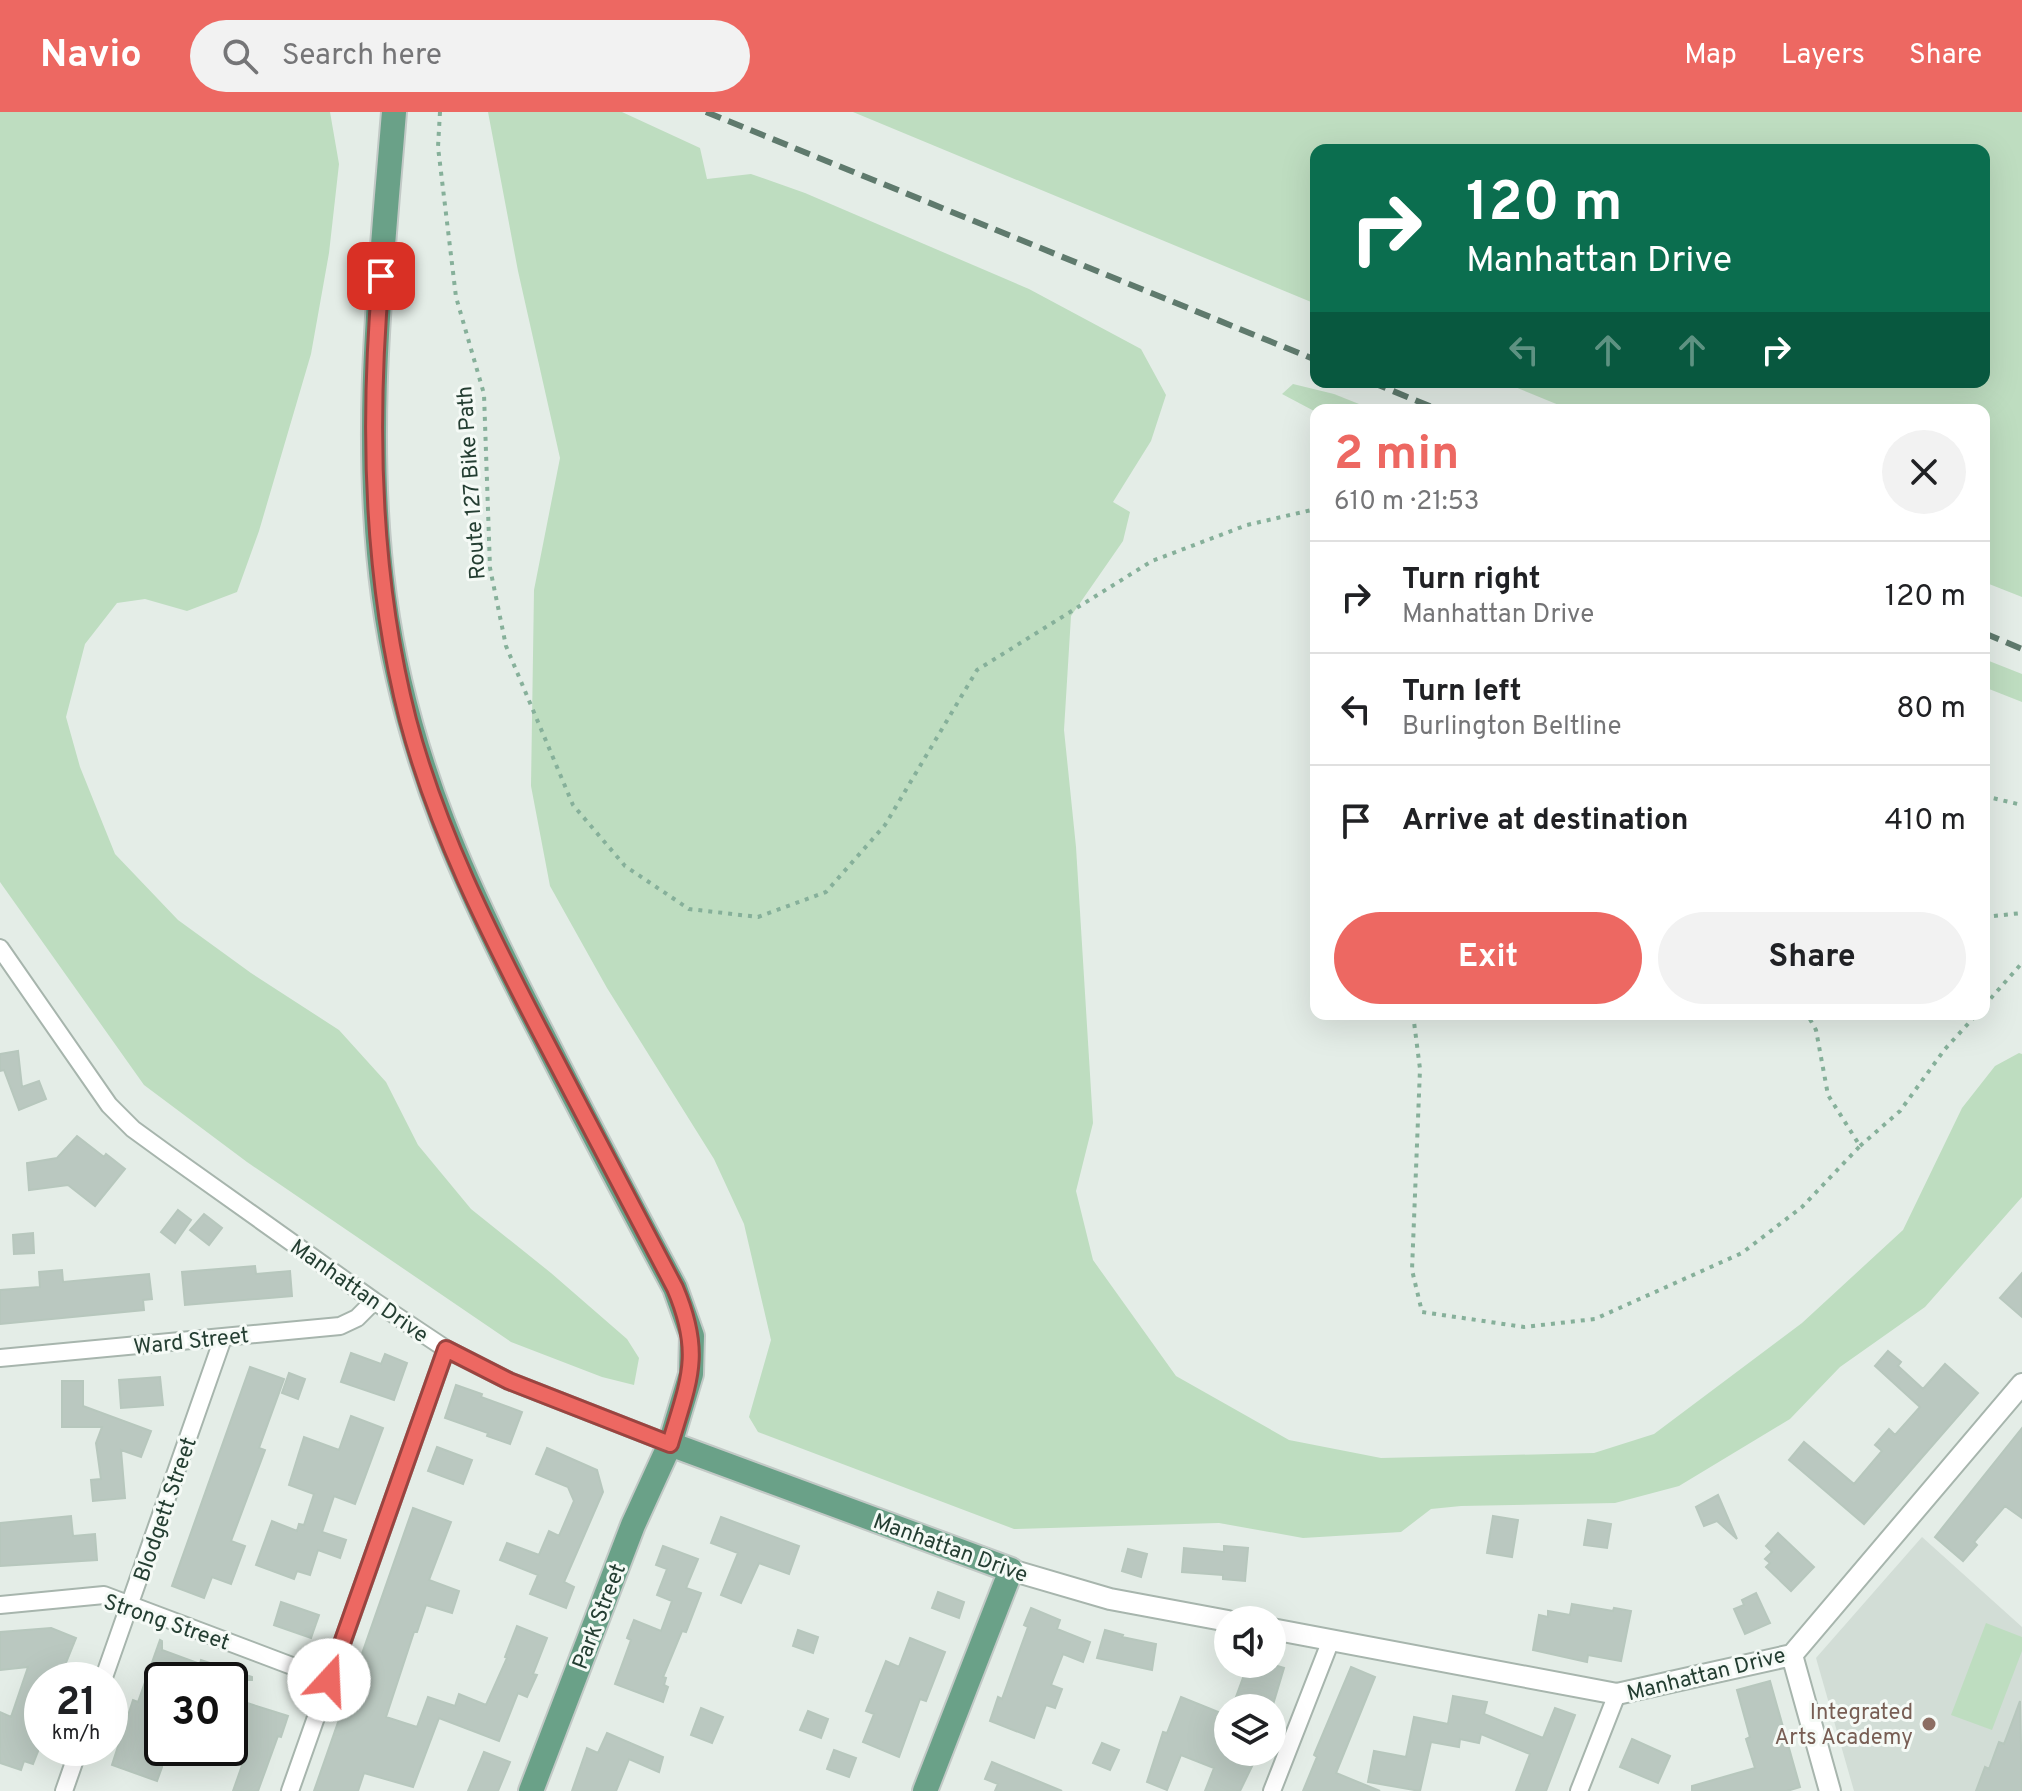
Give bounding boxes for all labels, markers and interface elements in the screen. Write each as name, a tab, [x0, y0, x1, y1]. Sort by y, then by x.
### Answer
search box	[190, 20, 750, 92]
text: Navio	[40, 32, 142, 81]
icon: search	[218, 34, 262, 78]
text: Search here	[282, 38, 442, 75]
text: Map	[1684, 38, 1737, 74]
text: Layers	[1781, 38, 1865, 74]
text: Share	[1909, 38, 1982, 74]
text: 120 m	[1466, 170, 1623, 240]
icon: right	[1334, 176, 1438, 280]
text: Manhattan Drive	[1466, 239, 1732, 285]
pin	[347, 242, 415, 310]
icon: arrive	[359, 254, 403, 298]
icon: left	[1502, 328, 1546, 372]
icon: ahead	[1586, 328, 1630, 372]
icon: ahead	[1670, 328, 1714, 372]
icon: right	[1754, 328, 1798, 372]
street label: Route 127 Bike Path	[452, 385, 493, 581]
text: 2 min	[1334, 426, 1459, 486]
button: close	[1882, 430, 1966, 514]
text: 610 m · 21:53	[1334, 486, 1480, 519]
text: Turn right	[1402, 562, 1540, 599]
icon: right	[1334, 575, 1378, 619]
text: 120 m	[1885, 579, 1966, 616]
text: Manhattan Drive	[1402, 599, 1594, 632]
text: Turn left	[1402, 674, 1522, 711]
icon: left	[1334, 687, 1378, 731]
text: 80 m	[1896, 691, 1966, 728]
text: Burlington Beltline	[1402, 711, 1621, 744]
icon: arrive	[1334, 799, 1378, 843]
text: Arrive at destination	[1402, 803, 1688, 840]
text: 410 m	[1884, 803, 1966, 840]
button: Exit	[1334, 912, 1642, 1004]
button: Share	[1658, 912, 1966, 1004]
street label: Manhattan Drive	[284, 1234, 433, 1350]
street label: Ward Street	[132, 1323, 250, 1362]
street label: Blodgett Street	[129, 1434, 204, 1586]
street label: Manhattan Drive	[869, 1509, 1031, 1590]
street label: Park Street	[568, 1560, 633, 1674]
street label: Strong Street	[100, 1589, 233, 1658]
map controls	[1214, 1606, 1286, 1766]
button: sound	[1214, 1606, 1286, 1678]
position arrow	[287, 1638, 371, 1722]
street label: Manhattan Drive	[1624, 1643, 1789, 1708]
speed limit sign: 30	[144, 1662, 248, 1766]
text: 21	[56, 1679, 96, 1729]
button: layers	[1214, 1694, 1286, 1766]
place label: Integrated Arts Academy	[1774, 1700, 1913, 1752]
marker: Integrated Arts Academy	[1920, 1715, 1938, 1733]
text: km/h	[52, 1721, 100, 1747]

